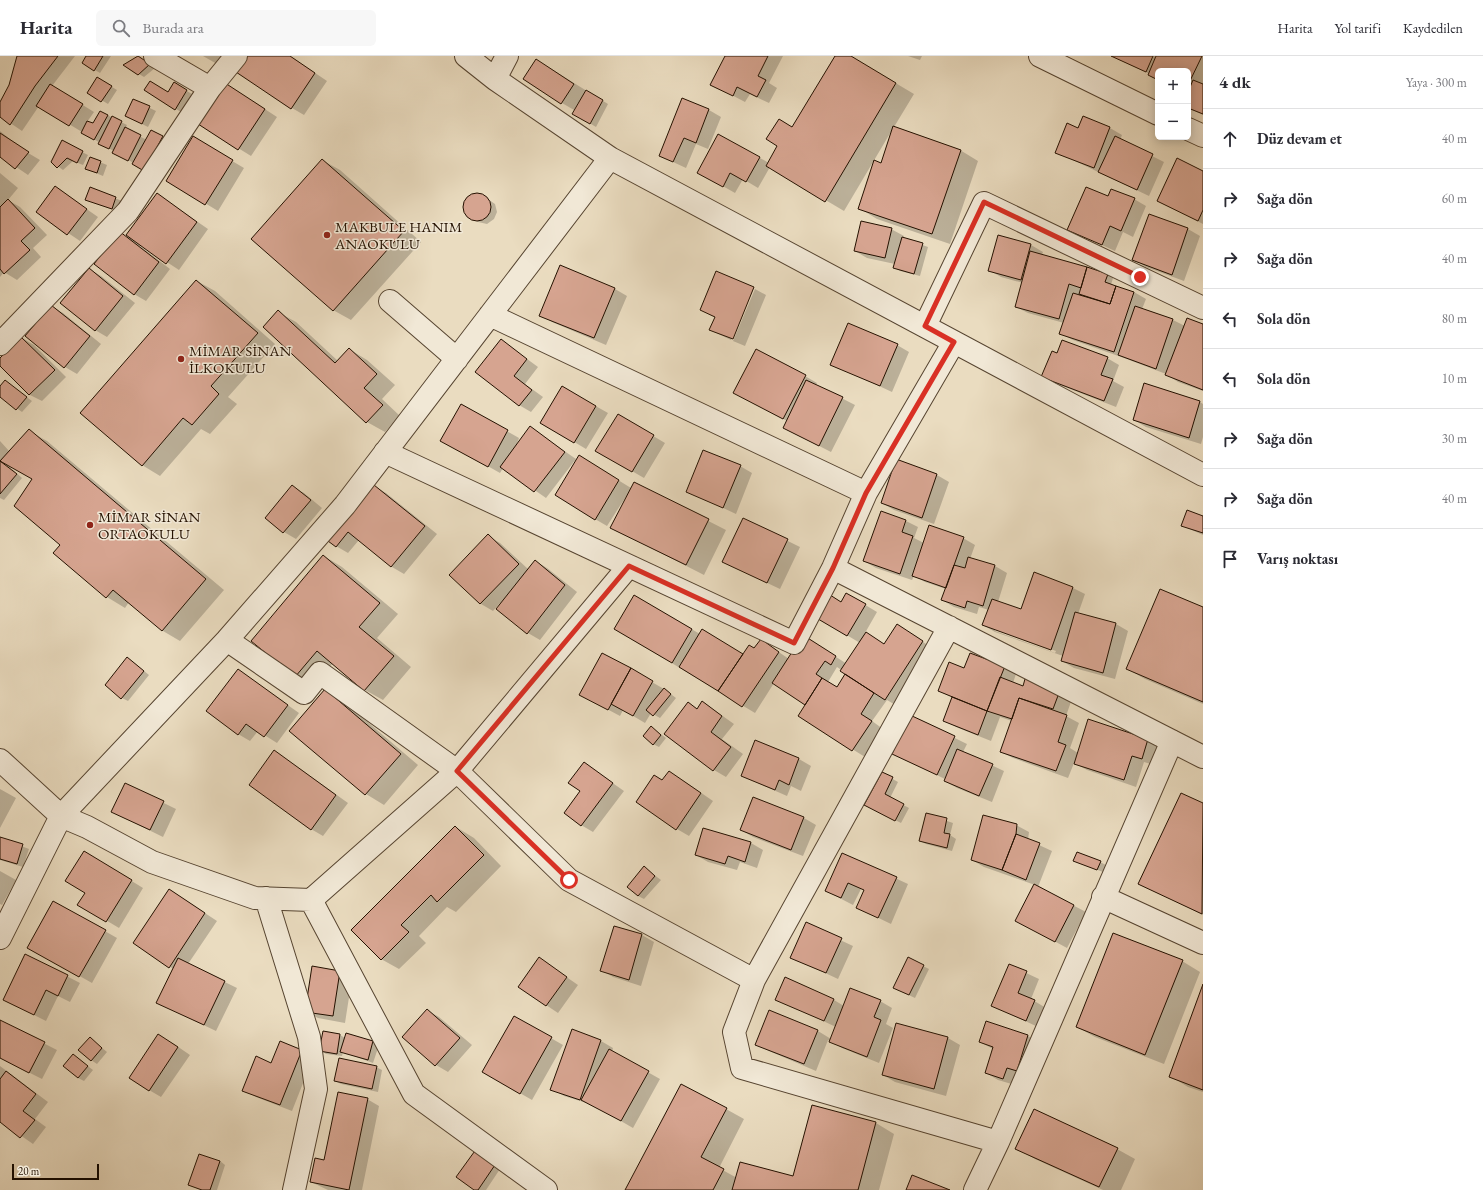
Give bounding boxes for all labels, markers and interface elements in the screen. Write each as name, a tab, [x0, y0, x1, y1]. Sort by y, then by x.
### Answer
search box	[96, 10, 376, 46]
text: Harita	[20, 15, 72, 40]
icon: search	[110, 17, 132, 39]
text: Burada ara	[142, 18, 204, 37]
text: Harita	[1278, 19, 1313, 37]
text: Yol tarifi	[1335, 19, 1381, 37]
text: Kaydedilen	[1403, 19, 1463, 37]
map controls	[1155, 68, 1191, 140]
button: +	[1155, 68, 1191, 104]
text: 4 dk	[1219, 71, 1251, 93]
text: Yaya · 300 m	[1406, 74, 1467, 91]
button: −	[1155, 104, 1191, 140]
icon: ahead	[1219, 128, 1241, 150]
text: Düz devam et	[1257, 129, 1342, 148]
text: 40 m	[1442, 130, 1467, 147]
icon: right	[1219, 188, 1241, 210]
text: Sağa dön	[1257, 189, 1313, 208]
text: 60 m	[1442, 190, 1467, 207]
place label: MAKBULE HANIM ANAOKULU	[334, 217, 462, 253]
marker: MAKBULE HANIM ANAOKULU	[322, 230, 332, 240]
icon: right	[1219, 248, 1241, 270]
text: Sağa dön	[1257, 249, 1313, 268]
text: 40 m	[1442, 250, 1467, 267]
route end	[1131, 268, 1149, 286]
icon: left	[1219, 308, 1241, 330]
text: Sola dön	[1257, 309, 1310, 328]
text: 80 m	[1442, 310, 1467, 327]
place label: MİMAR SİNAN İLKOKULU	[189, 341, 292, 377]
marker: MİMAR SİNAN İLKOKULU	[176, 354, 186, 364]
icon: left	[1219, 368, 1241, 390]
text: Sola dön	[1257, 369, 1310, 388]
text: 10 m	[1442, 370, 1467, 387]
icon: right	[1219, 428, 1241, 450]
text: Sağa dön	[1257, 429, 1313, 448]
text: 30 m	[1442, 430, 1467, 447]
icon: right	[1219, 488, 1241, 510]
text: Sağa dön	[1257, 489, 1313, 508]
text: 40 m	[1442, 490, 1467, 507]
place label: MİMAR SİNAN ORTAOKULU	[98, 507, 201, 543]
marker: MİMAR SİNAN ORTAOKULU	[85, 520, 95, 530]
icon: arrive	[1219, 548, 1241, 570]
text: Varış noktası	[1257, 549, 1338, 568]
route start	[560, 871, 578, 889]
scale bar	[12, 1162, 99, 1181]
text: 20 m	[18, 1164, 39, 1178]

